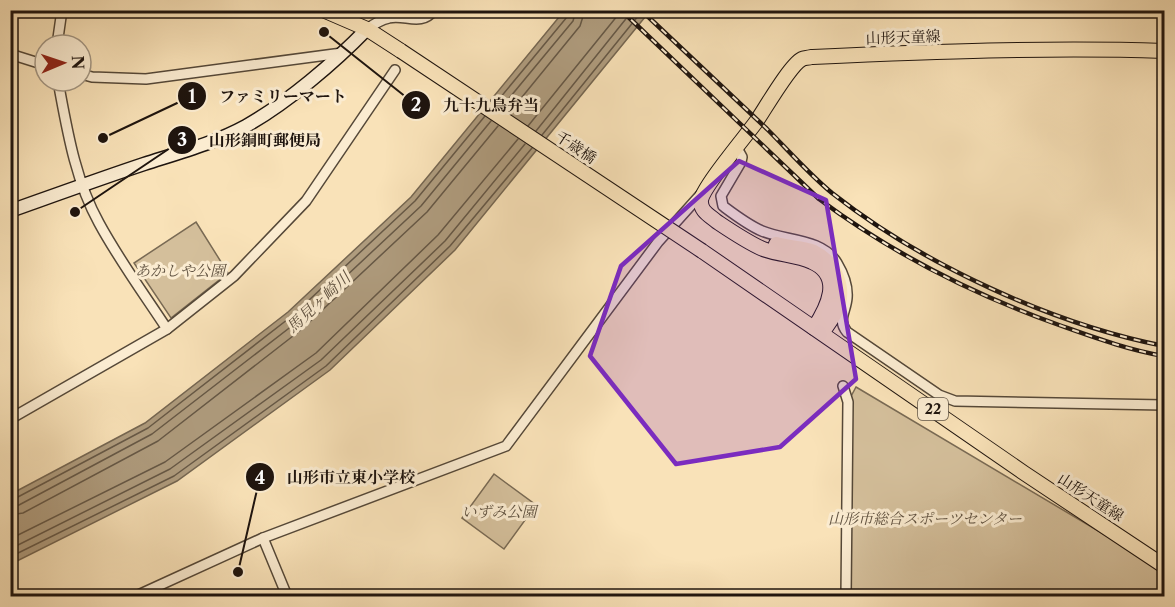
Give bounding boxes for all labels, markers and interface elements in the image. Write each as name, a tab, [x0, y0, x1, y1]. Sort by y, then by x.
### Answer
street label: 山形天童線	[865, 26, 941, 48]
north arrow	[33, 33, 93, 93]
text: N	[68, 55, 88, 70]
callout: ファミリーマート	[177, 79, 359, 113]
text: 1	[188, 86, 196, 108]
text: ファミリーマート	[219, 86, 347, 106]
callout: 九十九鳥弁当	[401, 88, 551, 122]
text: 2	[411, 94, 421, 116]
text: 九十九鳥弁当	[443, 95, 539, 115]
callout: 山形銅町郵便局	[167, 123, 333, 157]
street label: 千歳橋	[552, 127, 600, 167]
text: 3	[177, 129, 187, 151]
text: 山形銅町郵便局	[209, 130, 321, 150]
park label: あかしや公園	[135, 261, 228, 280]
water label: 馬見ヶ崎川	[282, 266, 356, 337]
road number: 22	[918, 398, 948, 420]
callout: 山形市立東小学校	[245, 460, 427, 494]
text: 4	[255, 467, 265, 489]
text: 山形市立東小学校	[287, 467, 416, 487]
street label: 山形天童線	[1054, 469, 1128, 525]
park label: いずみ公園	[461, 502, 539, 521]
park label: 山形市総合スポーツセンター	[828, 509, 1022, 528]

